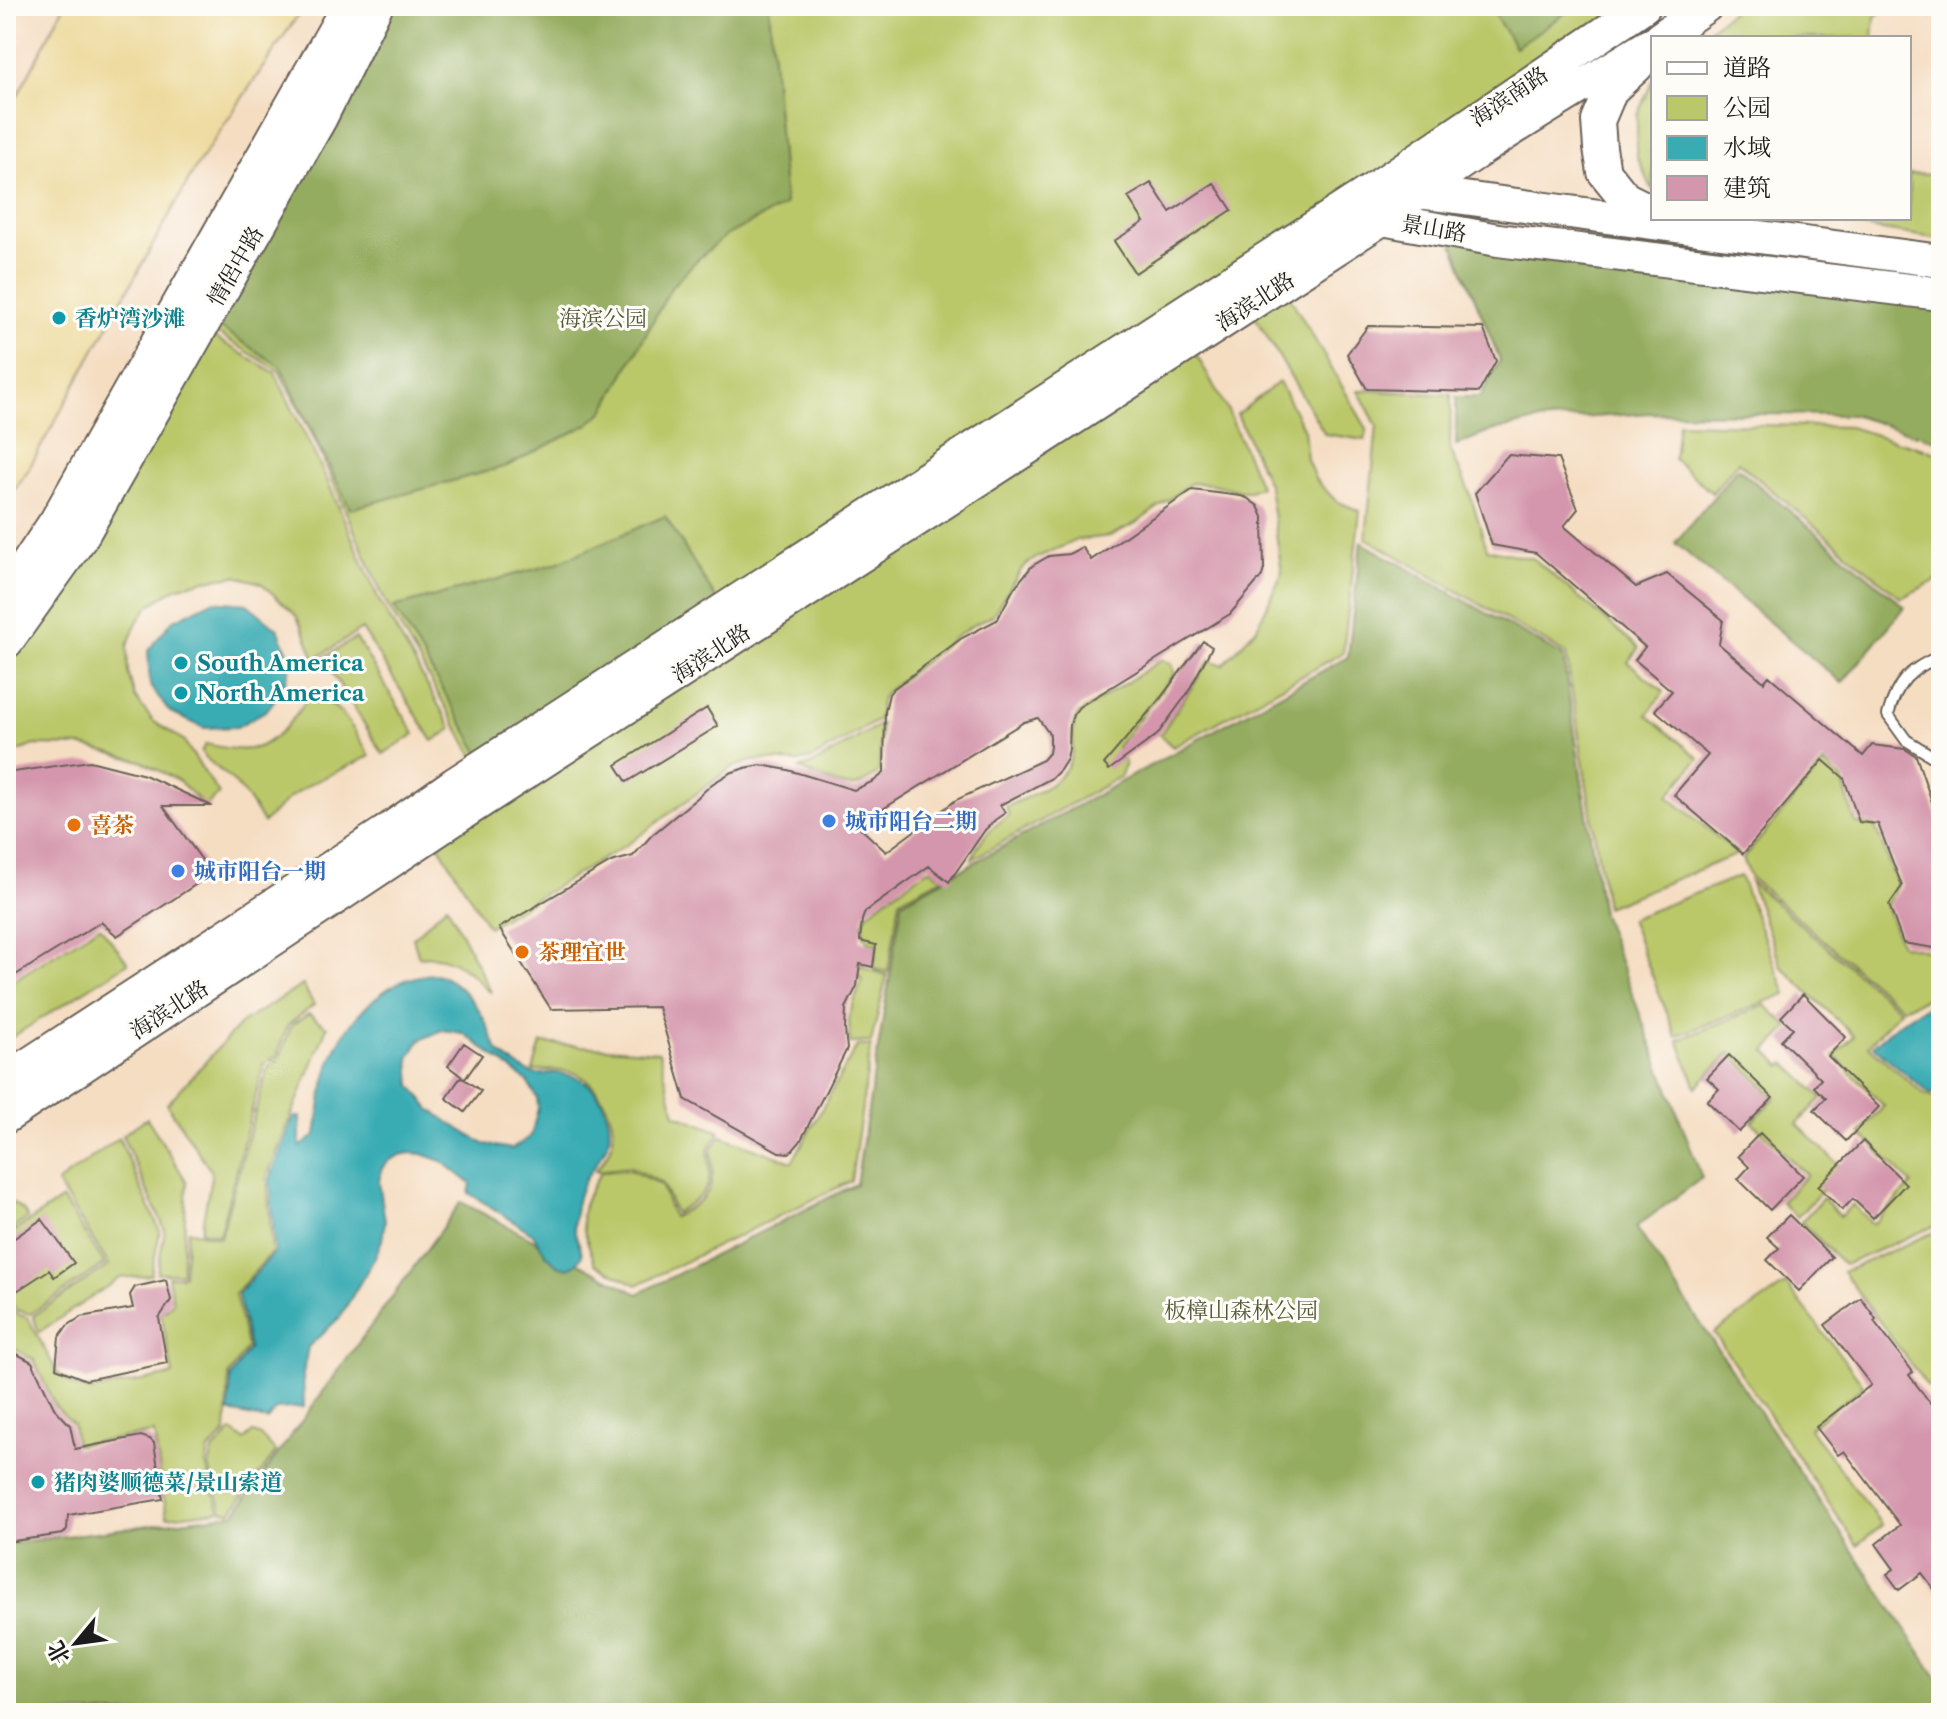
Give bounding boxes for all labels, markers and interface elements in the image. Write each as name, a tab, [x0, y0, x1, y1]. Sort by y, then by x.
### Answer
legend	[1651, 36, 1911, 220]
text: 道路	[1723, 53, 1771, 82]
street label: 海滨南路	[1465, 61, 1553, 132]
text: 公园	[1723, 93, 1771, 122]
text: 水域	[1723, 133, 1771, 162]
text: 建筑	[1723, 173, 1771, 202]
street label: 景山路	[1399, 209, 1469, 248]
street label: 情侶中路	[202, 221, 269, 311]
street label: 海滨北路	[1211, 266, 1300, 337]
place label: 香炉湾沙滩	[75, 305, 185, 332]
park label: 海滨公园	[559, 305, 647, 332]
marker: 香炉湾沙滩	[50, 309, 68, 327]
street label: 海滨北路	[667, 618, 756, 689]
place label: South America	[197, 650, 364, 677]
marker: South America	[172, 654, 190, 672]
place label: North America	[197, 680, 365, 707]
marker: North America	[172, 684, 190, 702]
place label: 城市阳台二期	[845, 808, 977, 835]
place label: 喜茶	[90, 812, 134, 839]
marker: 城市阳台二期	[820, 812, 838, 830]
marker: 喜茶	[65, 816, 83, 834]
place label: 城市阳台一期	[194, 858, 326, 885]
marker: 城市阳台一期	[169, 862, 187, 880]
place label: 茶理宜世	[538, 939, 626, 966]
marker: 茶理宜世	[513, 943, 531, 961]
street label: 海滨北路	[125, 974, 214, 1045]
park label: 板樟山森林公园	[1164, 1297, 1318, 1324]
place label: 猪肉婆顺德菜/景山索道	[54, 1469, 282, 1496]
marker: 猪肉婆顺德菜/景山索道	[29, 1473, 47, 1491]
north arrow	[36, 1603, 116, 1683]
text: 北	[42, 1636, 76, 1669]

